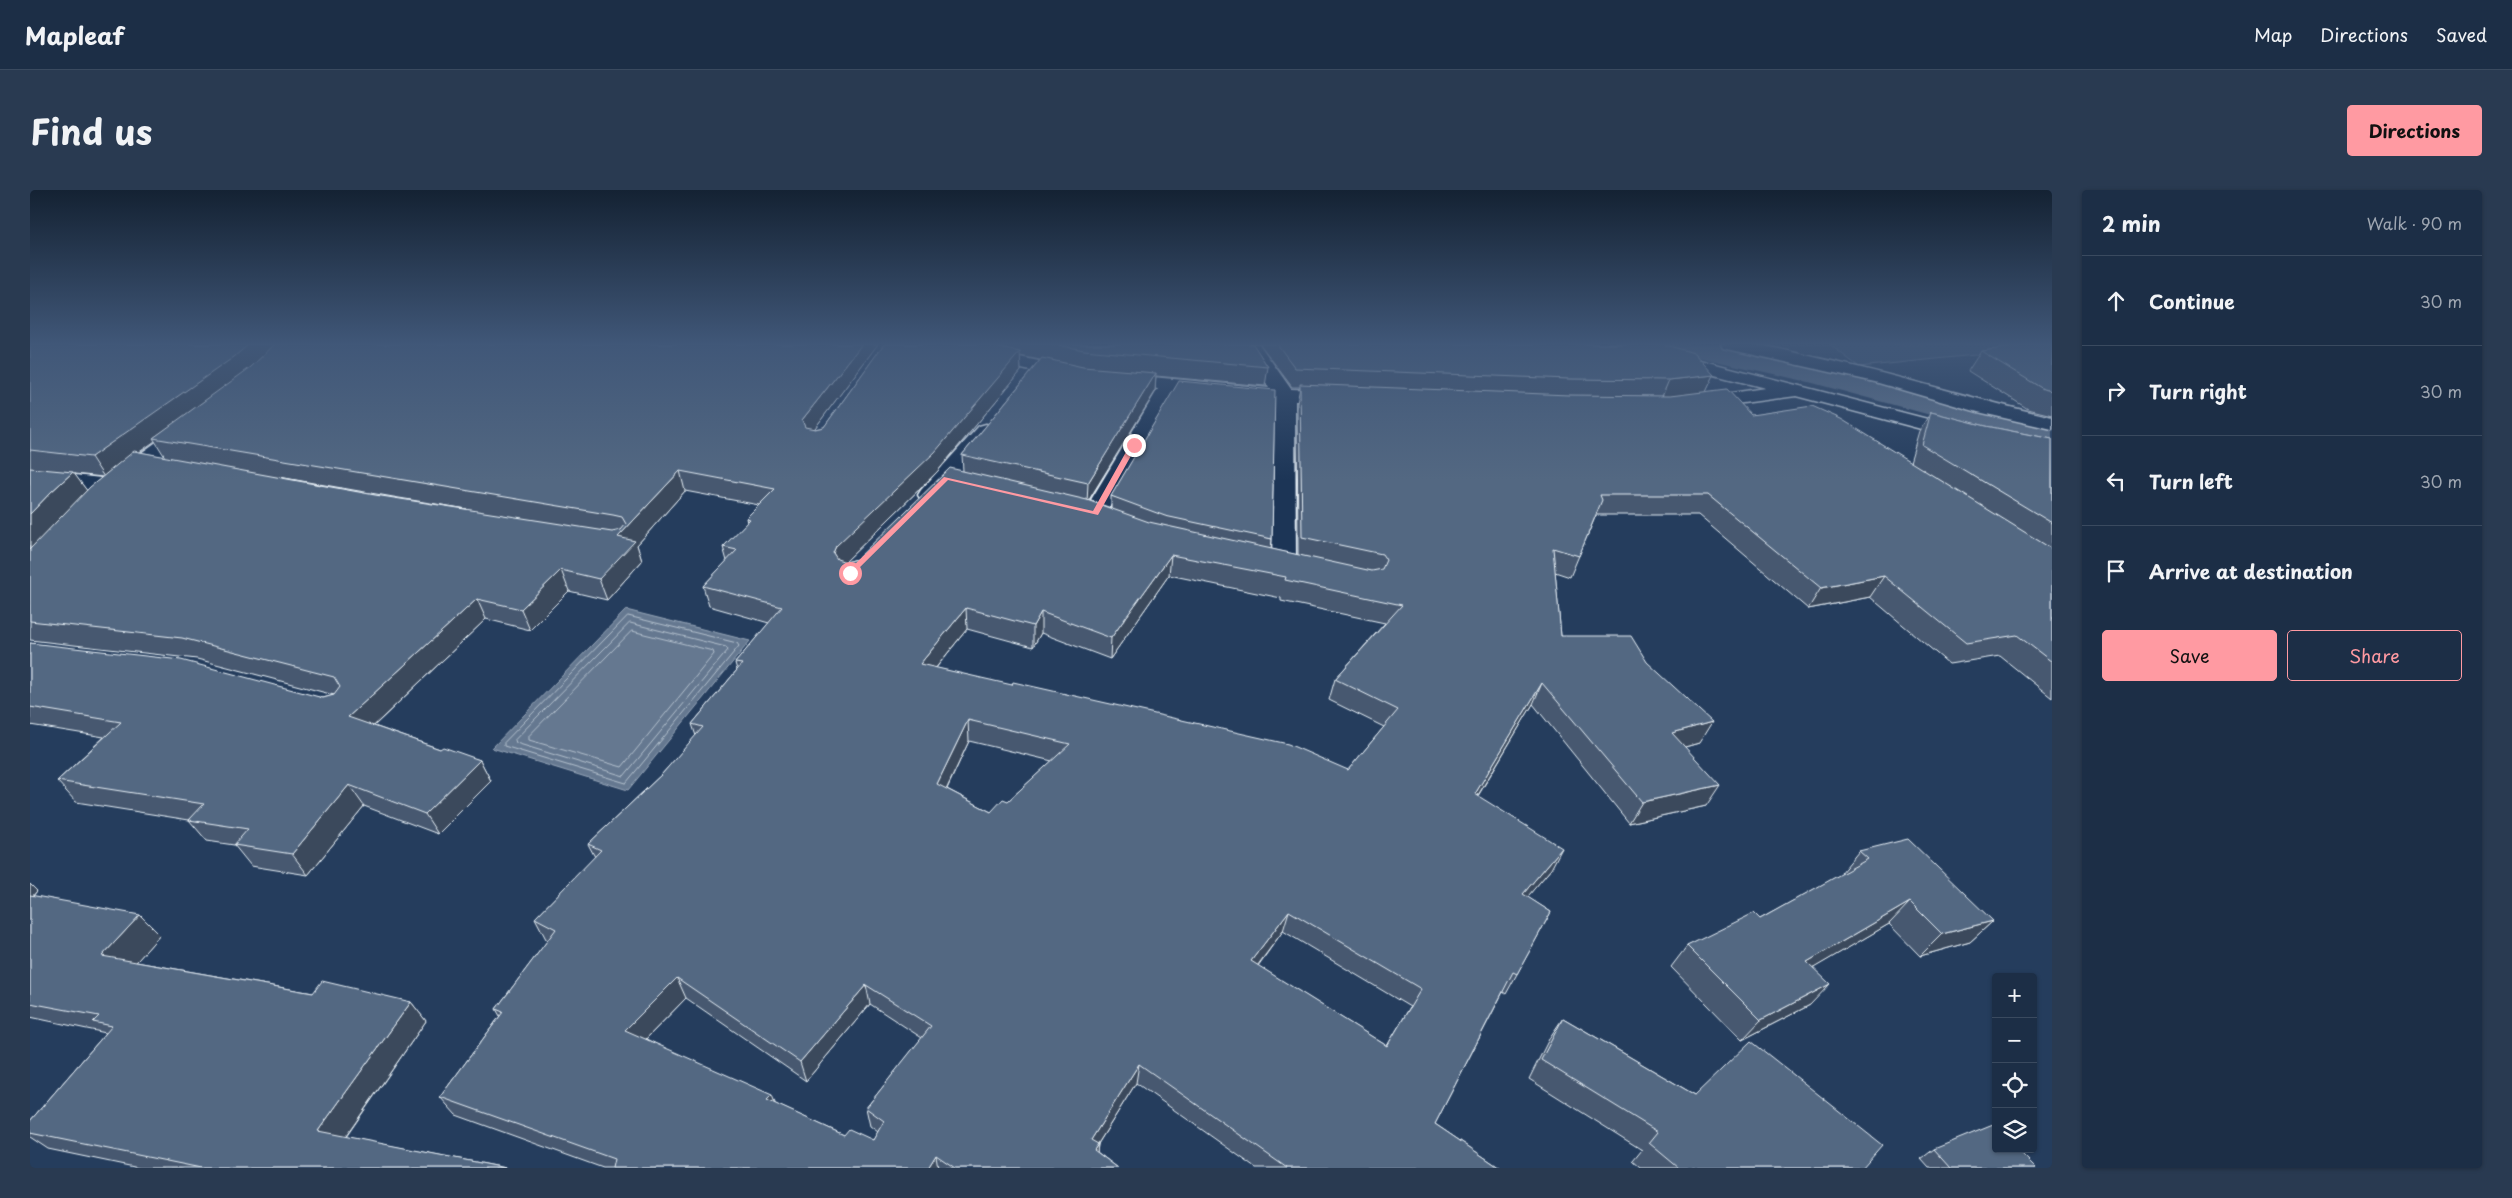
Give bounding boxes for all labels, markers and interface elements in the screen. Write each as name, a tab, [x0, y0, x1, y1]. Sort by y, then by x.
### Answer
text: Mapleaf	[25, 17, 124, 53]
text: Map	[2254, 21, 2292, 48]
text: Directions	[2320, 21, 2408, 48]
text: Saved	[2436, 21, 2487, 48]
text: Find us	[30, 104, 152, 157]
button: Directions	[2347, 105, 2482, 156]
text: 2 min	[2102, 207, 2161, 239]
text: Walk · 90 m	[2367, 211, 2462, 235]
icon: ahead	[2102, 287, 2130, 315]
text: Continue	[2149, 287, 2235, 315]
text: 30 m	[2420, 289, 2462, 313]
icon: right	[2102, 377, 2130, 405]
text: Turn right	[2149, 377, 2247, 405]
text: 30 m	[2420, 379, 2462, 403]
route end	[1123, 434, 1146, 457]
icon: left	[2102, 467, 2130, 495]
text: Turn left	[2149, 467, 2233, 495]
text: 30 m	[2420, 469, 2462, 493]
icon: arrive	[2102, 557, 2130, 585]
text: Arrive at destination	[2149, 557, 2353, 585]
route start	[839, 562, 862, 585]
button: Save	[2102, 630, 2277, 681]
button: Share	[2287, 630, 2462, 681]
map controls	[1992, 973, 2037, 1153]
button: +	[1992, 973, 2037, 1018]
button: −	[1992, 1018, 2037, 1063]
button: locate	[1992, 1063, 2037, 1108]
button: layers	[1992, 1108, 2037, 1153]

